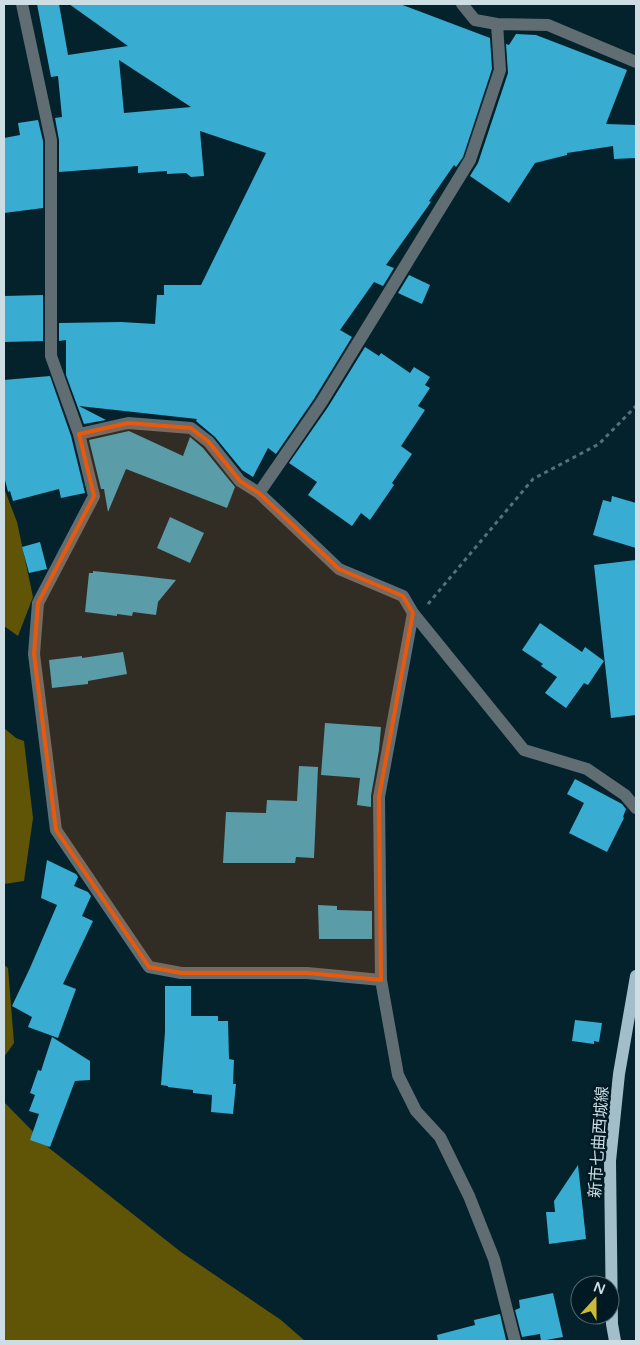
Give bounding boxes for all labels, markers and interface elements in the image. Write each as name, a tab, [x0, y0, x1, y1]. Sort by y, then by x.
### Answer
street label: 新市七曲西城線	[585, 1086, 613, 1199]
north arrow	[570, 1275, 620, 1325]
text: N	[591, 1278, 608, 1298]

